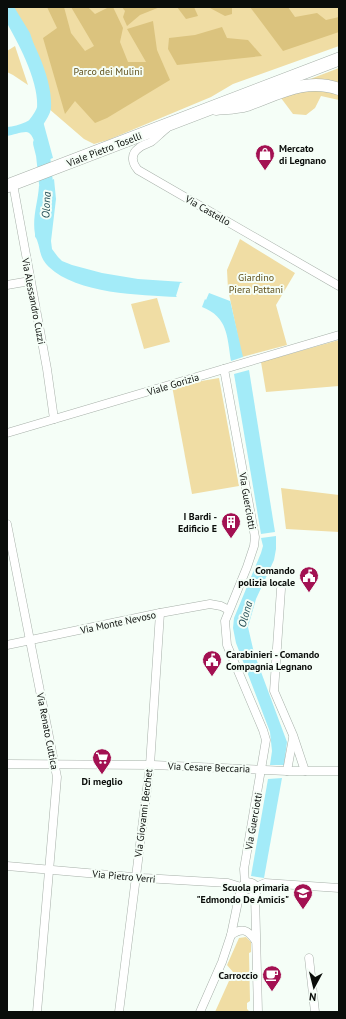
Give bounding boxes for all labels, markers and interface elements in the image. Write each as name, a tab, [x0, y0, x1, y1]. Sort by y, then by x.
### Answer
park label: Parco dei Mulini	[74, 65, 142, 78]
street label: Viale Pietro Toselli	[64, 129, 144, 170]
place label: Mercato di Legnano	[279, 142, 327, 167]
shop icon: Mercato di Legnano	[254, 143, 276, 171]
water label: Olona	[38, 191, 54, 219]
street label: Via Castello	[182, 192, 233, 229]
street label: Via Alessandro Cuzzi	[19, 256, 48, 345]
park label: Giardino Piera Pattani	[229, 271, 283, 296]
street label: Viale Gorizia	[145, 370, 201, 399]
street label: Via Guerciotti	[236, 470, 259, 531]
place label: I Bardi - Edificio E	[178, 510, 217, 535]
building icon: I Bardi - Edificio E	[220, 511, 242, 539]
place label: Comando polizia locale	[238, 564, 296, 589]
public building icon: Comando polizia locale	[298, 565, 320, 593]
water label: Olona	[235, 599, 256, 629]
street label: Via Monte Nevoso	[78, 608, 157, 637]
place label: Carabinieri - Comando Compagnia Legnano	[226, 648, 320, 673]
public building icon: Carabinieri - Comando Compagnia Legnano	[201, 649, 223, 677]
street label: Via Renato Cuttica	[33, 691, 61, 771]
supermarket icon: Di meglio	[91, 747, 113, 775]
street label: Via Cesare Beccaria	[167, 760, 250, 775]
street label: Via Giovanni Berchet	[132, 768, 155, 859]
place label: Di meglio	[81, 775, 123, 788]
street label: Via Guerciotti	[242, 791, 265, 852]
street label: Via Pietro Verri	[91, 867, 156, 886]
place label: Scuola primaria "Edmondo De Amicis"	[196, 881, 289, 906]
school or university icon: Scuola primaria "Edmondo De Amicis"	[292, 882, 314, 910]
cafe icon: Carroccio	[261, 964, 283, 992]
north arrow	[294, 967, 334, 1007]
place label: Carroccio	[219, 969, 259, 982]
text: N	[308, 990, 317, 1004]

